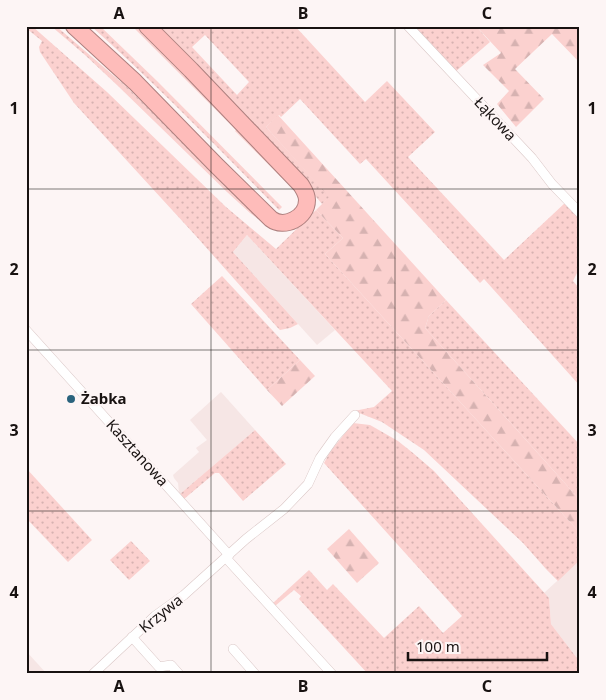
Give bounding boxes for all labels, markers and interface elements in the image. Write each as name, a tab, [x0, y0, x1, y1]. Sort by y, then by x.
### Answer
text: A	[113, 2, 125, 24]
text: B	[298, 2, 308, 24]
text: C	[482, 2, 492, 24]
street label: Łąkowa	[470, 92, 521, 145]
text: 1	[9, 97, 19, 119]
text: 1	[587, 97, 597, 119]
text: 2	[9, 258, 19, 280]
text: 2	[587, 258, 597, 280]
place label: Żabka	[81, 388, 126, 408]
marker: Żabka	[65, 393, 77, 405]
street label: Kasztanowa	[102, 414, 173, 490]
text: 3	[9, 419, 19, 441]
text: 3	[587, 419, 597, 441]
text: 4	[9, 581, 19, 603]
text: 4	[587, 581, 597, 603]
street label: Krzywa	[134, 590, 186, 637]
scale bar	[408, 630, 547, 662]
text: 100 m	[416, 636, 460, 656]
text: A	[113, 675, 125, 697]
text: B	[298, 675, 308, 697]
text: C	[482, 675, 492, 697]

